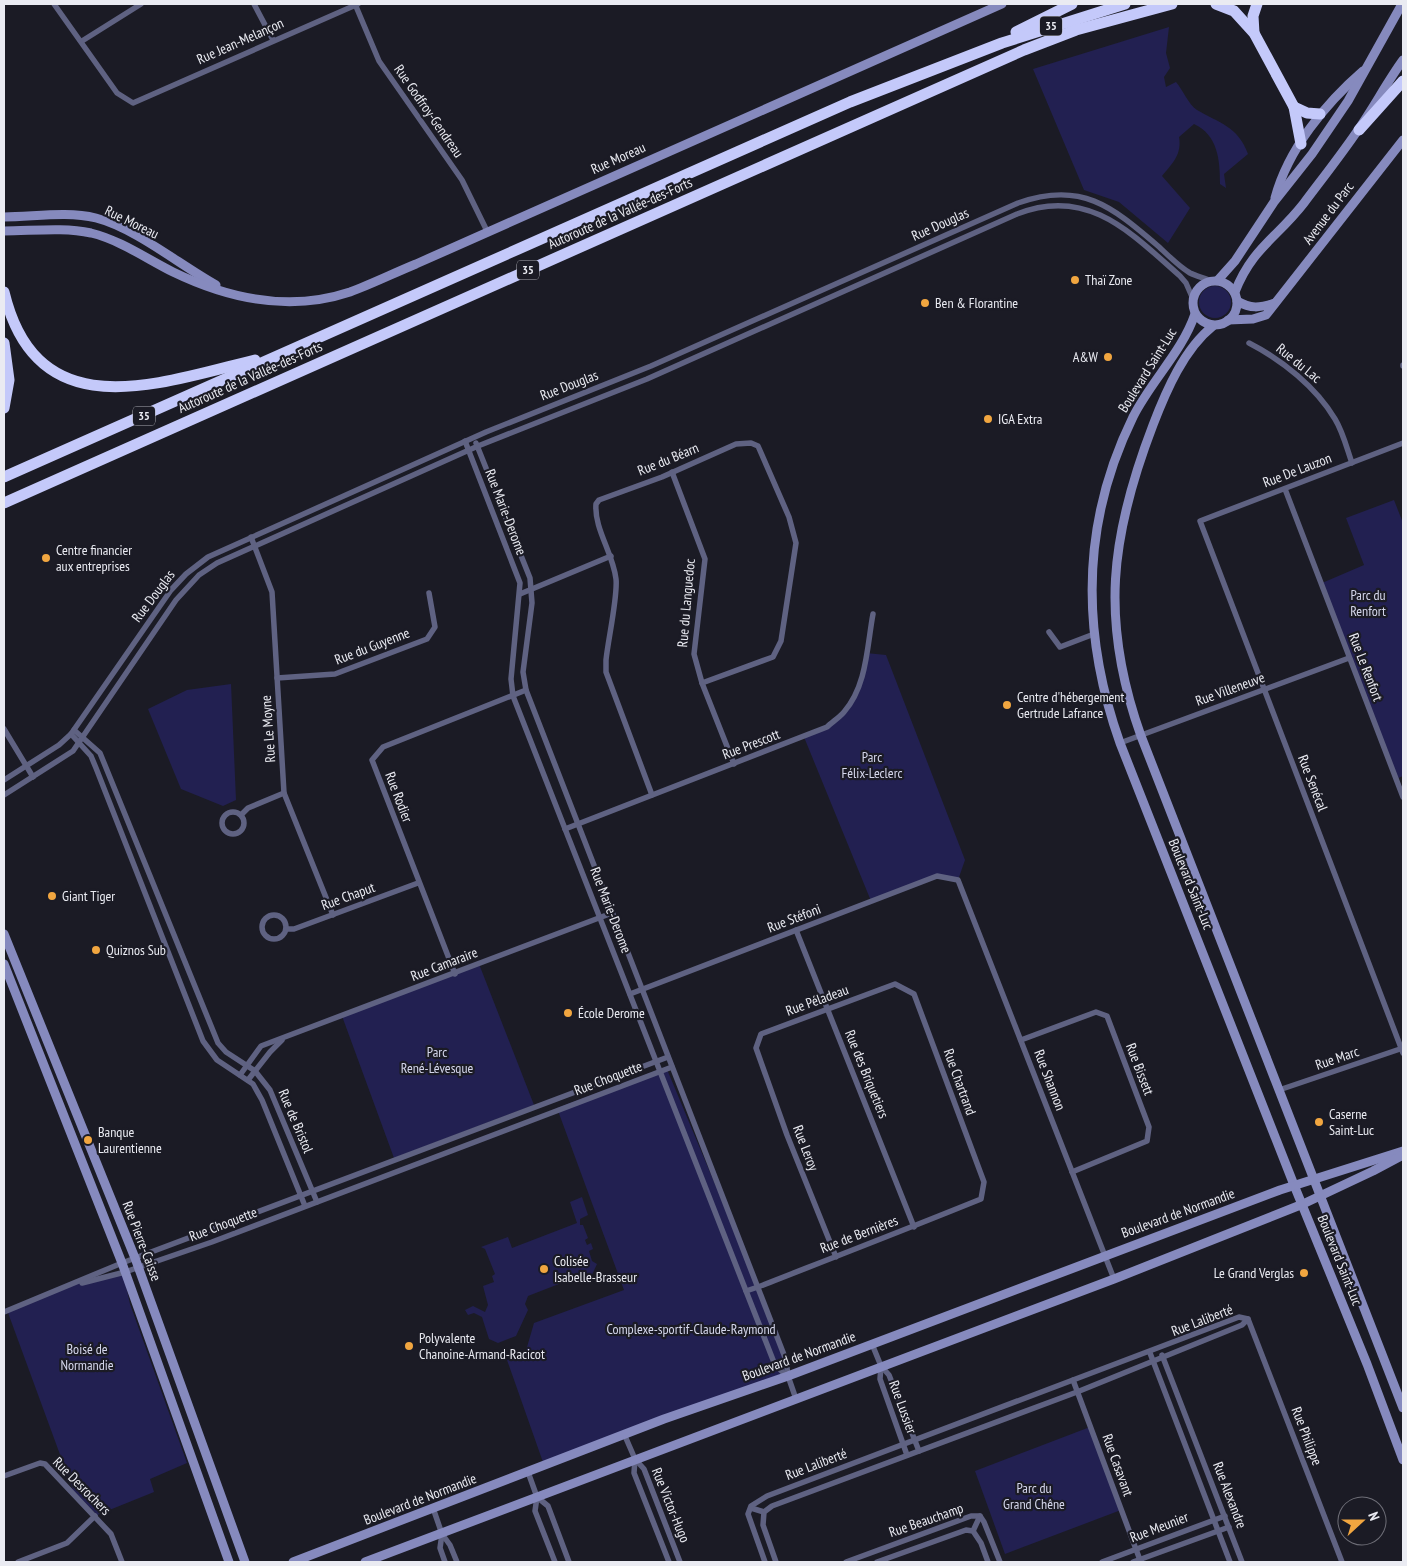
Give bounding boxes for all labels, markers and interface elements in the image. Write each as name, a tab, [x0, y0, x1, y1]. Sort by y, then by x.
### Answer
street label: Rue Jean-Melançon	[194, 14, 286, 68]
road number: 35	[1040, 16, 1062, 36]
street label: Rue Godfroy-Gendreau	[390, 61, 468, 161]
street label: Rue Moreau	[588, 138, 648, 178]
street label: Autoroute de la Vallée-des-Forts	[545, 173, 695, 253]
street label: Avenue du Parc	[1299, 178, 1357, 248]
street label: Rue Moreau	[102, 201, 162, 243]
street label: Rue Douglas	[909, 203, 972, 245]
road number: 35	[517, 260, 539, 280]
place label: Thaï Zone	[1085, 271, 1133, 289]
marker: Thaï Zone	[1069, 274, 1081, 286]
place label: Ben & Florantine	[935, 294, 1018, 312]
marker: Ben & Florantine	[919, 297, 931, 309]
street label: Boulevard Saint-Luc	[1114, 324, 1180, 416]
street label: Autoroute de la Vallée-des-Forts	[175, 337, 325, 417]
street label: Rue du Lac	[1273, 339, 1325, 387]
place label: A&W	[1073, 348, 1099, 366]
marker: A&W	[1102, 351, 1114, 363]
street label: Rue Douglas	[537, 366, 601, 404]
road number: 35	[133, 406, 155, 426]
place label: IGA Extra	[998, 410, 1042, 428]
marker: IGA Extra	[982, 413, 994, 425]
street label: Rue du Béarn	[635, 439, 701, 479]
street label: Rue De Lauzon	[1260, 449, 1334, 491]
street label: Rue Marie-Derome	[481, 466, 531, 558]
place label: Centre financier aux entreprises	[56, 541, 132, 575]
marker: Centre financier aux entreprises	[40, 552, 52, 564]
street label: Rue du Languedoc	[673, 558, 699, 648]
street label: Rue Douglas	[128, 566, 179, 626]
park label: Parc du Renfort	[1350, 586, 1386, 620]
street label: Rue du Guyenne	[332, 623, 412, 669]
street label: Rue Le Renfort	[1345, 631, 1387, 704]
street label: Rue Villeneuve	[1193, 668, 1267, 710]
place label: Centre d'hébergement Gertrude Lafrance	[1017, 688, 1124, 722]
street label: Rue Le Moyne	[257, 694, 279, 763]
marker: Centre d'hébergement Gertrude Lafrance	[1001, 699, 1013, 711]
street label: Rue Prescott	[720, 725, 783, 763]
park label: Parc Félix-Leclerc	[842, 748, 902, 782]
street label: Rue Senécal	[1294, 752, 1332, 814]
street label: Rue Rodier	[381, 769, 417, 825]
street label: Boulevard Saint-Luc	[1165, 836, 1217, 932]
street label: Rue Marie-Derome	[586, 864, 636, 956]
street label: Rue Chaput	[319, 878, 377, 914]
place label: Giant Tiger	[62, 887, 115, 905]
marker: Giant Tiger	[46, 890, 58, 902]
street label: Rue Stéfoni	[765, 900, 823, 936]
place label: Quiznos Sub	[106, 941, 166, 959]
street label: Rue Camaraire	[408, 943, 480, 985]
marker: Quiznos Sub	[90, 944, 102, 956]
street label: Rue Péladeau	[783, 980, 851, 1020]
place label: École Derome	[578, 1004, 645, 1022]
marker: École Derome	[562, 1007, 574, 1019]
street label: Rue des Briquetiers	[841, 1027, 893, 1121]
street label: Rue Bissett	[1122, 1041, 1158, 1098]
street label: Rue Marc	[1313, 1042, 1361, 1074]
park label: Parc René-Lévesque	[401, 1043, 473, 1077]
street label: Rue Chartrand	[940, 1046, 980, 1118]
street label: Rue Shannon	[1030, 1047, 1070, 1113]
street label: Rue Choquette	[571, 1057, 645, 1099]
street label: Rue de Bristol	[275, 1086, 318, 1156]
place label: Caserne Saint-Luc	[1329, 1105, 1374, 1139]
marker: Caserne Saint-Luc	[1313, 1116, 1325, 1128]
place label: Banque Laurentienne	[98, 1123, 162, 1157]
street label: Rue Leroy	[789, 1123, 823, 1174]
marker: Banque Laurentienne	[82, 1134, 94, 1146]
street label: Boulevard de Normandie	[1119, 1184, 1237, 1242]
street label: Rue Pierre-Caisse	[118, 1198, 166, 1284]
street label: Rue Choquette	[186, 1203, 260, 1245]
street label: Rue de Bernières	[818, 1211, 901, 1257]
street label: Boulevard Saint-Luc	[1314, 1212, 1366, 1308]
place label: Colisée Isabelle-Brasseur	[554, 1252, 637, 1286]
marker: Colisée Isabelle-Brasseur	[538, 1263, 550, 1275]
place label: Le Grand Verglas	[1214, 1264, 1294, 1282]
marker: Le Grand Verglas	[1298, 1267, 1310, 1279]
street label: Rue Laliberté	[1169, 1300, 1236, 1340]
park label: Complexe-sportif-Claude-Raymond	[606, 1320, 776, 1338]
street label: Boulevard de Normandie	[740, 1327, 858, 1385]
place label: Polyvalente Chanoine-Armand-Racicot	[419, 1329, 545, 1363]
park label: Boisé de Normandie	[60, 1340, 114, 1374]
marker: Polyvalente Chanoine-Armand-Racicot	[403, 1340, 415, 1352]
street label: Rue Lussier	[885, 1378, 921, 1436]
street label: Rue Philippe	[1288, 1404, 1326, 1468]
street label: Rue Casavant	[1098, 1431, 1138, 1499]
street label: Rue Laliberté	[783, 1444, 850, 1484]
street label: Rue Desrochers	[49, 1453, 115, 1519]
street label: Rue Alexandre	[1209, 1459, 1251, 1531]
street label: Rue Victor-Hugo	[648, 1465, 694, 1545]
street label: Boulevard de Normandie	[361, 1469, 479, 1529]
park label: Parc du Grand Chêne	[1003, 1479, 1065, 1513]
north arrow	[1337, 1496, 1387, 1546]
street label: Rue Beauchamp	[886, 1499, 966, 1541]
street label: Rue Meunier	[1127, 1508, 1191, 1546]
text: N	[1364, 1510, 1384, 1523]

